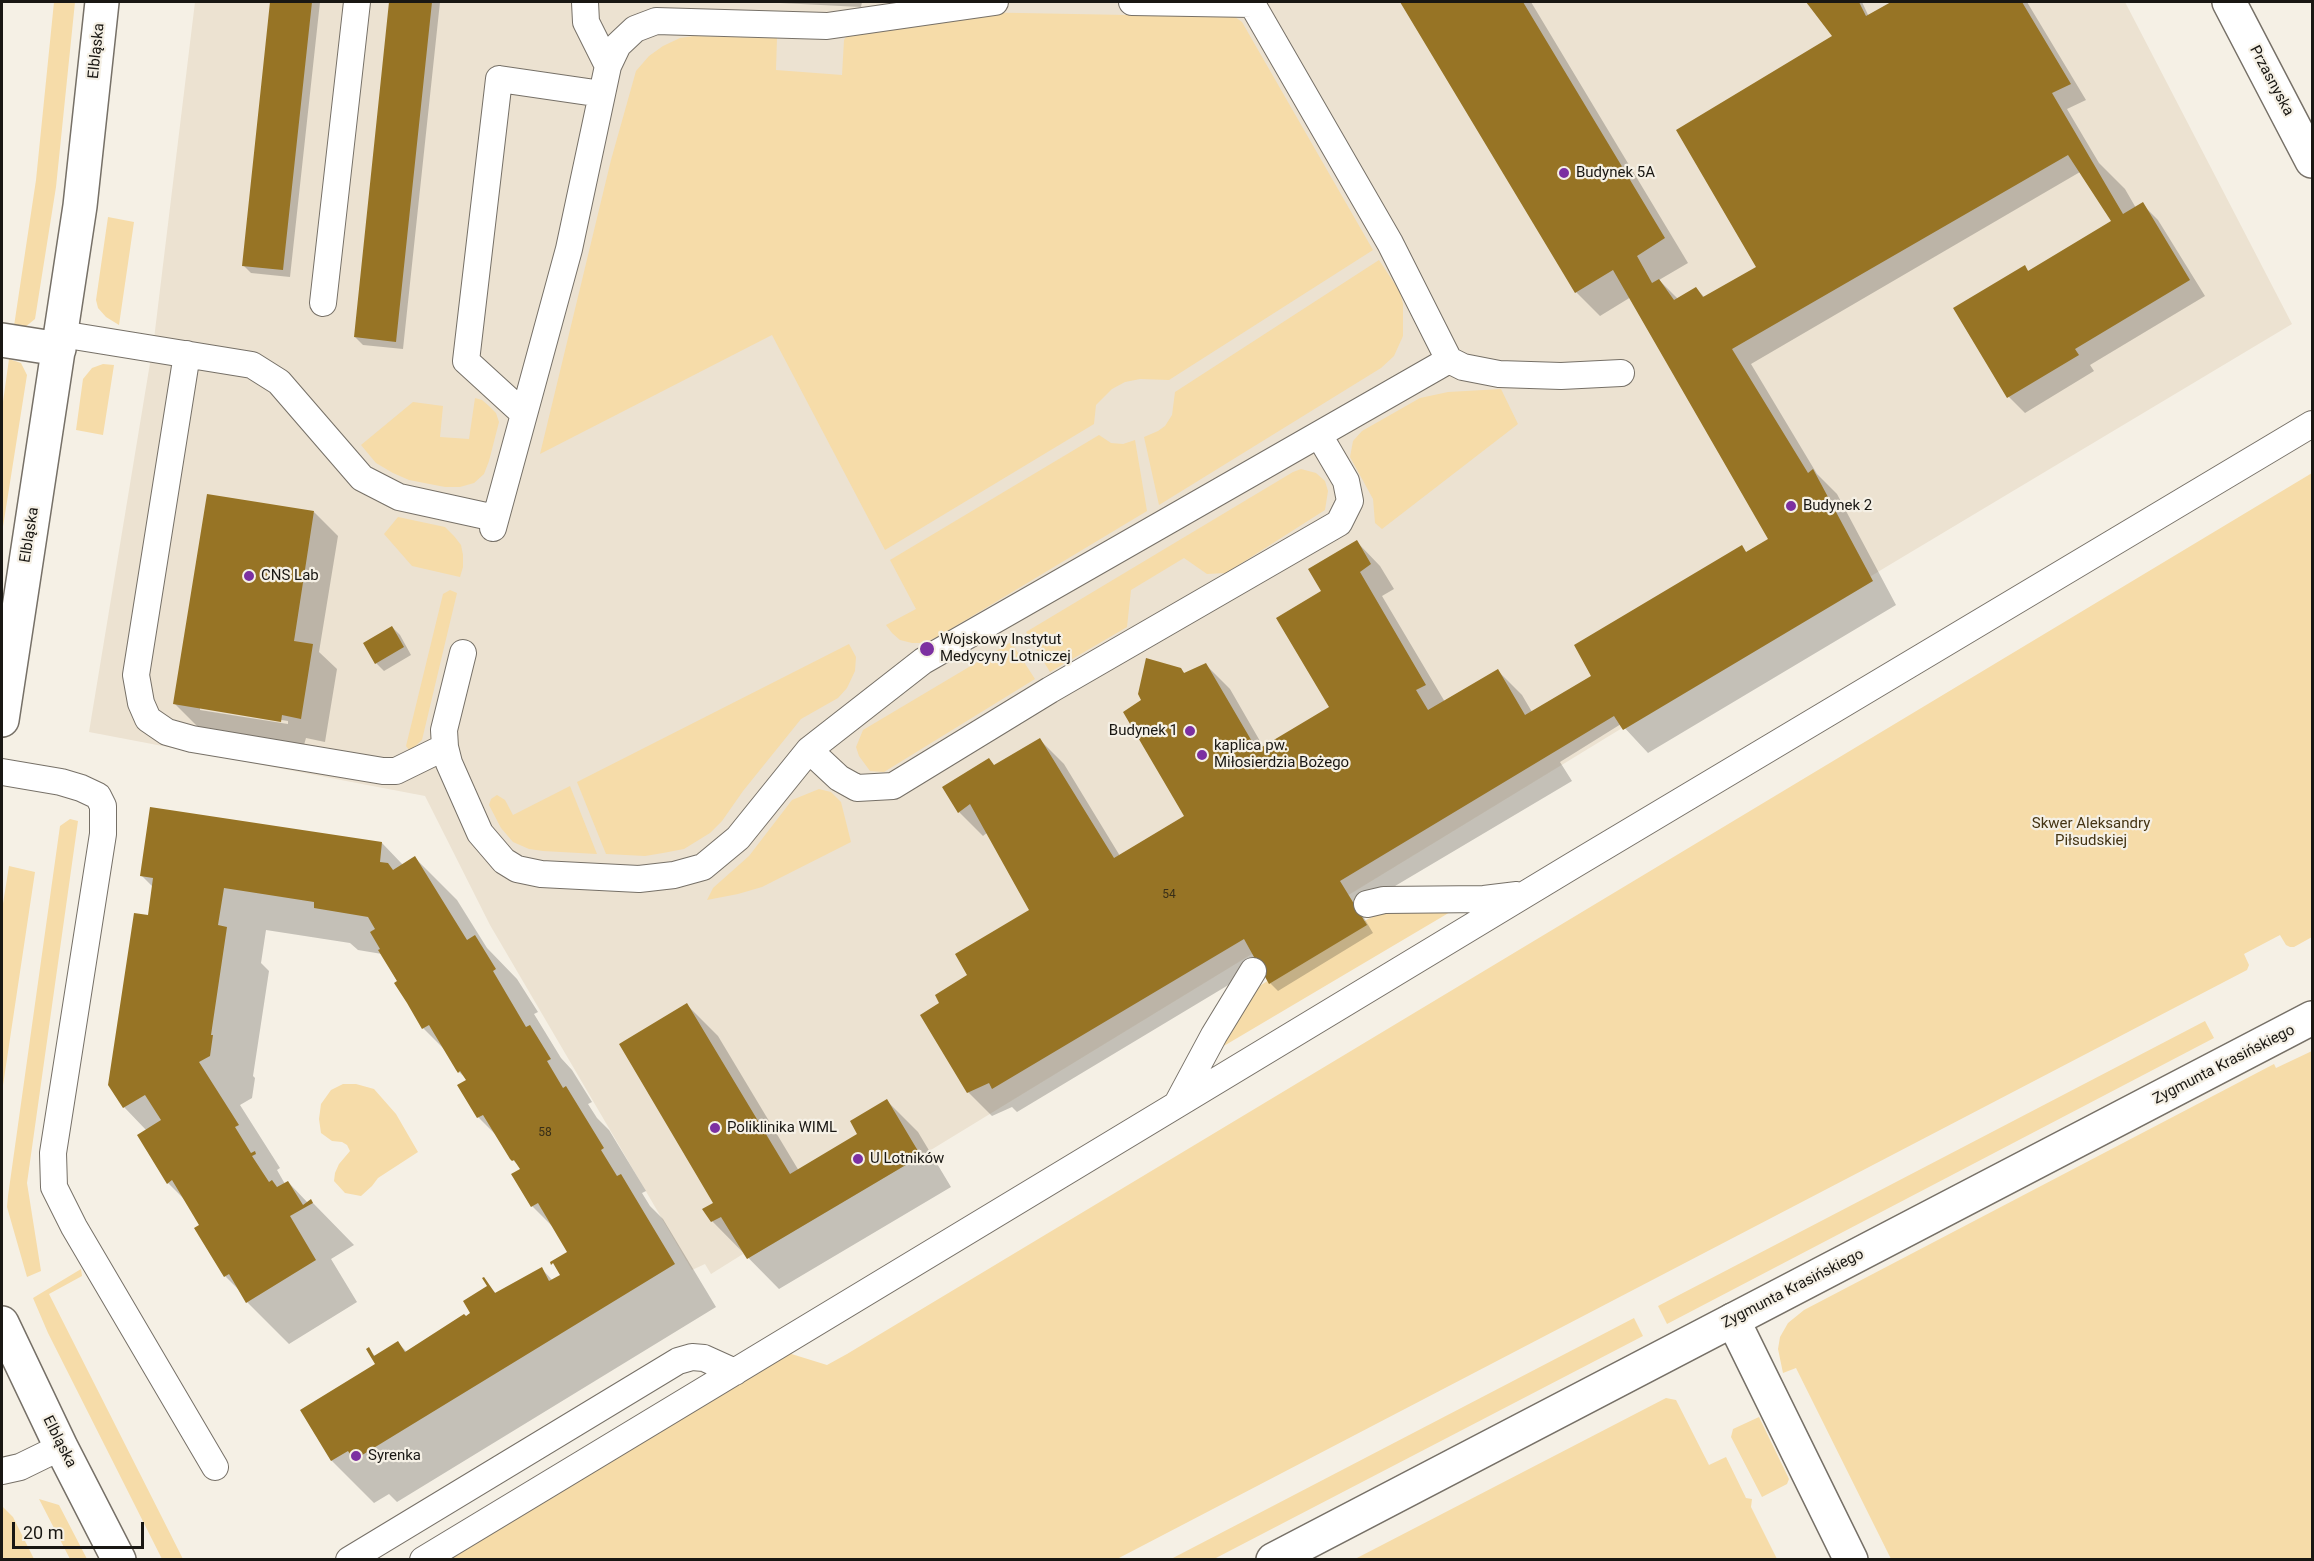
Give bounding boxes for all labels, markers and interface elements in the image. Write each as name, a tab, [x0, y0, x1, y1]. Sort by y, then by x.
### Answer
street label: Elbląska	[85, 22, 109, 80]
street label: Przasnyska	[2245, 43, 2297, 119]
place label: Budynek 5A	[1576, 164, 1655, 182]
marker: Budynek 5A	[1557, 166, 1571, 180]
place label: Budynek 2	[1803, 497, 1872, 515]
marker: Budynek 2	[1784, 499, 1798, 513]
street label: Elbląska	[17, 506, 43, 564]
place label: CNS Lab	[261, 567, 319, 585]
marker: CNS Lab	[242, 569, 256, 583]
place label: Wojskowy Instytut Medycyny Lotniczej	[940, 631, 1071, 666]
marker: Wojskowy Instytut Medycyny Lotniczej	[918, 640, 936, 658]
place label: Budynek 1	[1109, 722, 1178, 740]
marker: Budynek 1	[1183, 724, 1197, 738]
place label: kaplica pw. Miłosierdzia Bożego	[1214, 737, 1349, 772]
marker: kaplica pw. Miłosierdzia Bożego	[1195, 748, 1209, 762]
park label: Skwer Aleksandry Piłsudskiej	[2032, 815, 2150, 850]
house number: 54	[1162, 888, 1176, 902]
street label: Zygmunta Krasińskiego	[2150, 1021, 2298, 1109]
place label: Poliklinika WIML	[727, 1119, 837, 1137]
marker: Poliklinika WIML	[708, 1121, 722, 1135]
house number: 58	[538, 1126, 552, 1140]
place label: U Lotników	[870, 1150, 944, 1168]
marker: U Lotników	[851, 1152, 865, 1166]
street label: Zygmunta Krasińskiego	[1719, 1245, 1867, 1333]
street label: Elbląska	[38, 1413, 80, 1471]
place label: Syrenka	[368, 1447, 421, 1465]
marker: Syrenka	[349, 1449, 363, 1463]
scale bar	[15, 1510, 147, 1548]
text: 20 m	[23, 1522, 63, 1543]

